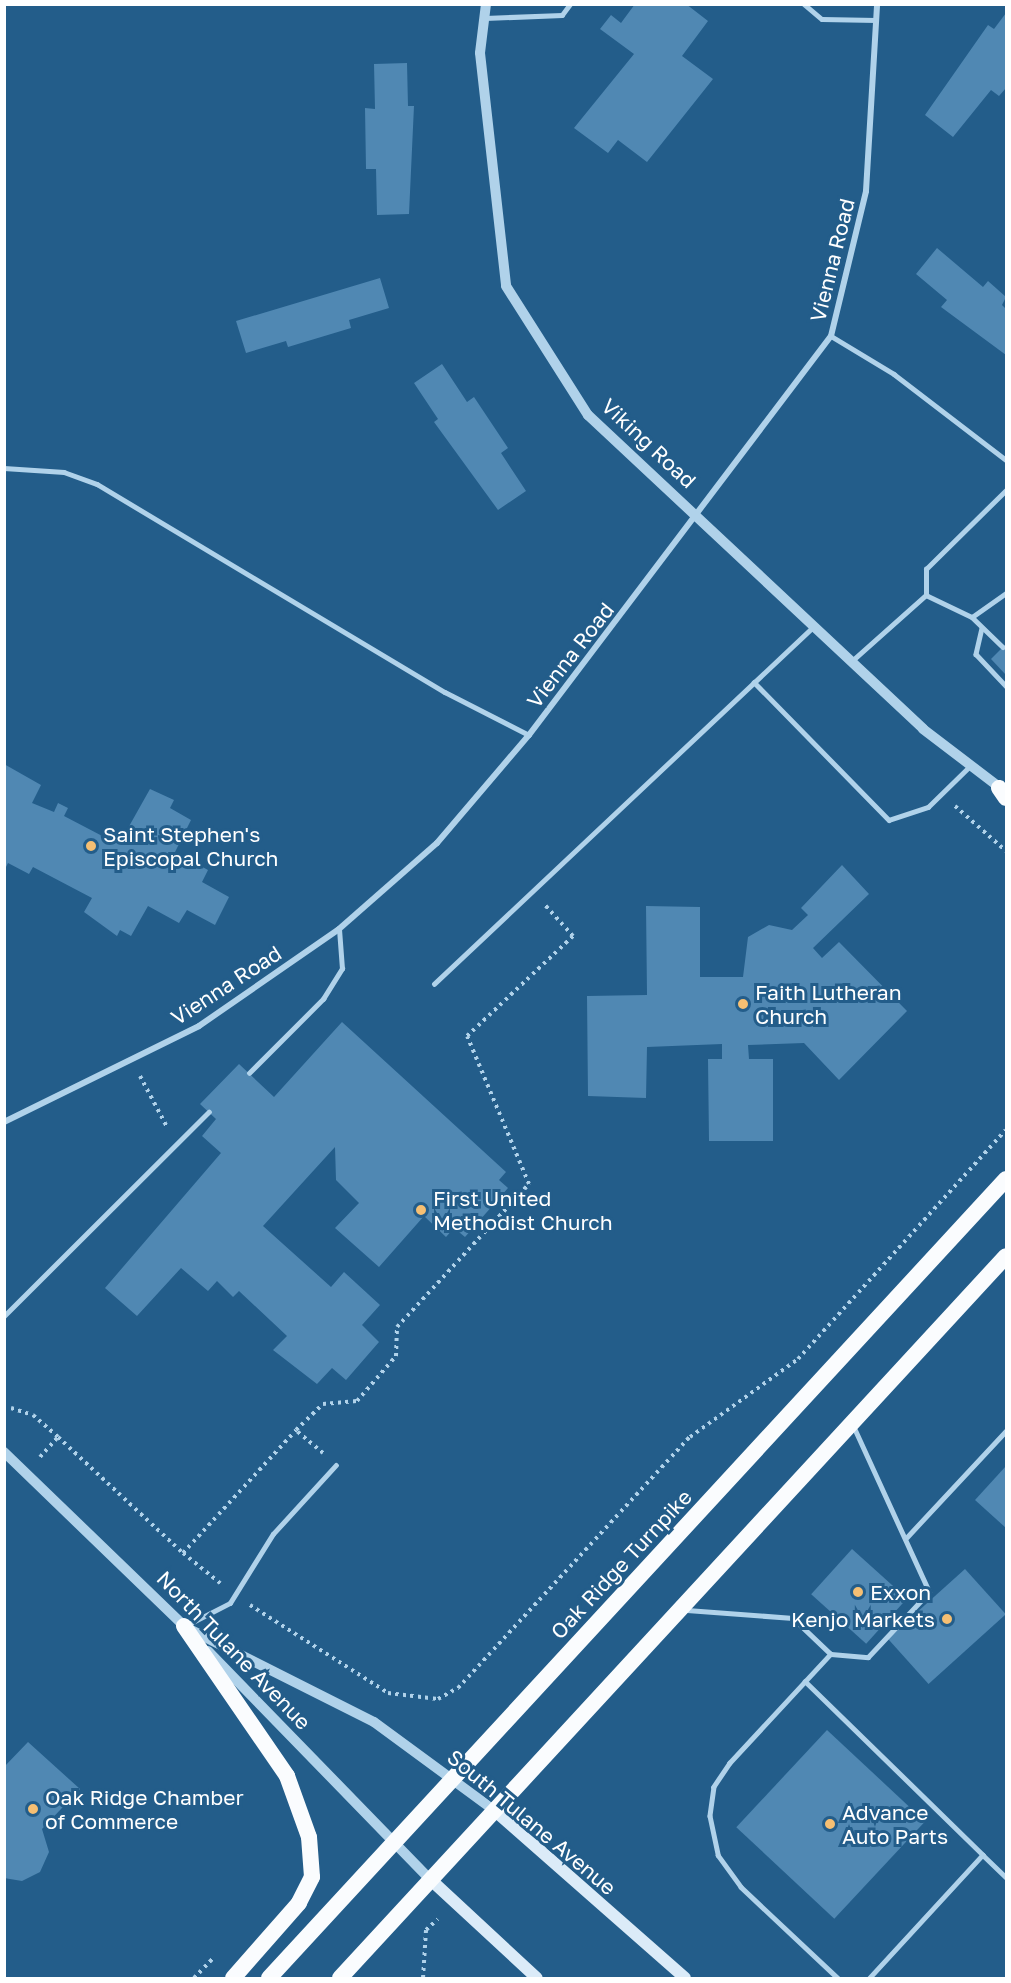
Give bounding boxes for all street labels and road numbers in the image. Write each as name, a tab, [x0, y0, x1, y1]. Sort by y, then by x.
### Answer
street label: Vienna Road	[805, 196, 859, 324]
street label: Viking Road	[597, 393, 701, 493]
street label: Vienna Road	[521, 597, 619, 713]
street label: Vienna Road	[166, 940, 286, 1030]
street label: Oak Ridge Turnpike	[545, 1484, 697, 1644]
street label: North Tulane Avenue	[152, 1565, 316, 1735]
street label: South Tulane Avenue	[443, 1744, 621, 1900]

